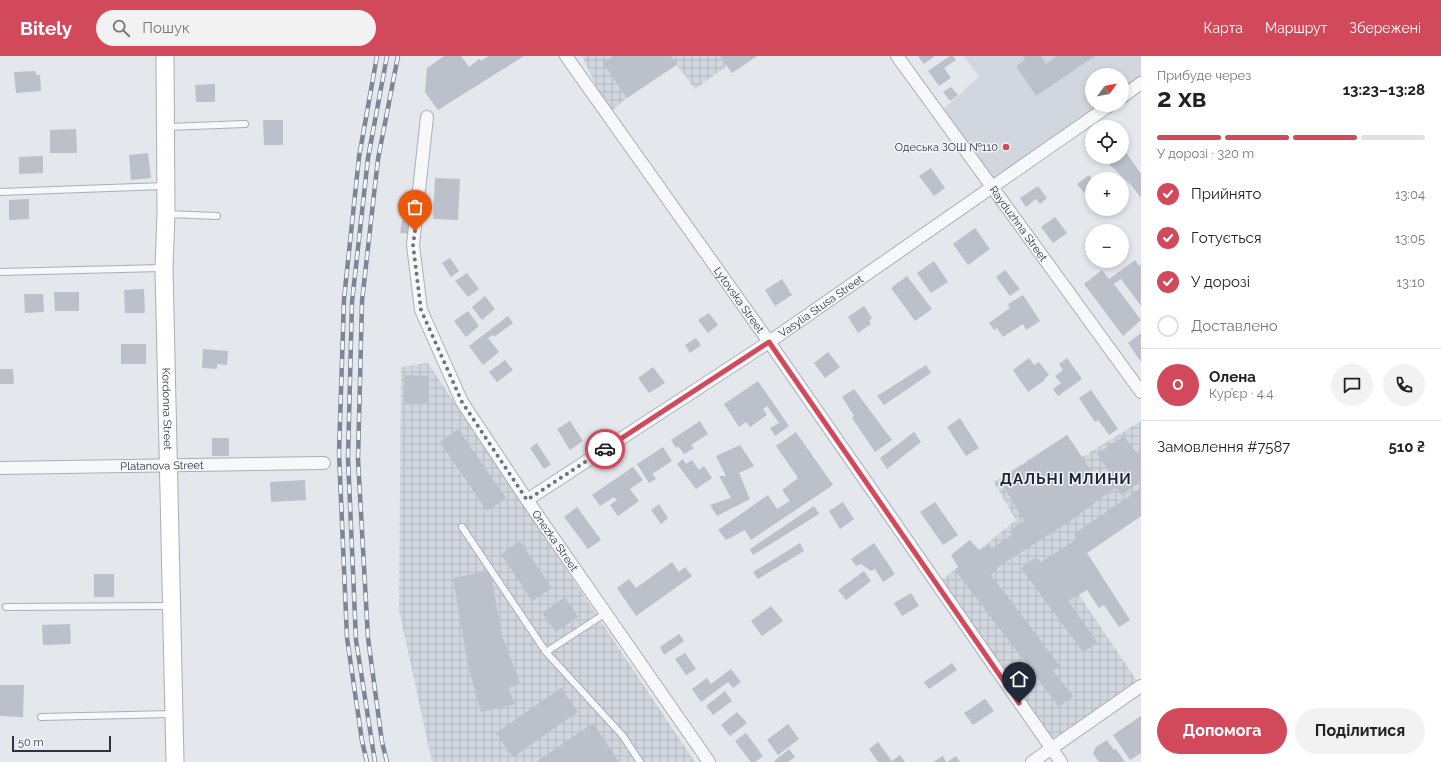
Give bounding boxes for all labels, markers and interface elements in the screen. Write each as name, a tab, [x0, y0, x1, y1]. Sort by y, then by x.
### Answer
search box	[96, 10, 376, 46]
text: Bitely	[20, 17, 72, 39]
icon: search	[110, 17, 132, 39]
text: Пошук	[142, 19, 190, 37]
text: Карта	[1204, 20, 1243, 36]
text: Маршрут	[1265, 20, 1327, 36]
text: Збережені	[1349, 20, 1421, 36]
north arrow	[1085, 68, 1129, 112]
map controls	[1085, 68, 1129, 268]
text: Прибуде через	[1157, 68, 1251, 83]
text: 13:23–13:28	[1343, 81, 1425, 99]
text: 2 хв	[1157, 83, 1206, 113]
button: locate	[1085, 120, 1129, 164]
place label: Одеська ЗОШ №110	[895, 141, 998, 154]
marker: Одеська ЗОШ №110	[1001, 142, 1011, 152]
text: У дорозі · 320 m	[1157, 146, 1254, 161]
button: +	[1085, 172, 1129, 216]
street label: Rayduzhna Street	[987, 183, 1050, 264]
icon: check	[1157, 183, 1179, 205]
text: Прийнято	[1191, 185, 1261, 203]
text: 13:04	[1395, 187, 1425, 202]
pin	[398, 190, 432, 231]
icon: bag	[404, 196, 426, 218]
button: −	[1085, 224, 1129, 268]
icon: check	[1157, 227, 1179, 249]
text: Готується	[1191, 229, 1261, 247]
text: 13:05	[1395, 231, 1425, 246]
street label: Lytovska Street	[711, 264, 767, 336]
icon: check	[1157, 271, 1179, 293]
street label: Vasylia Stusa Street	[776, 272, 866, 340]
text: У дорозі	[1191, 273, 1250, 291]
text: 13:10	[1397, 275, 1425, 290]
text: Доставлено	[1191, 317, 1278, 335]
button: chat	[1331, 364, 1373, 406]
button: phone	[1383, 364, 1425, 406]
street label: Kordonna Street	[160, 368, 175, 451]
text: Олена	[1209, 368, 1256, 386]
text: О	[1172, 376, 1184, 394]
text: Кур’єр · 4.4	[1209, 386, 1273, 401]
courier	[585, 429, 625, 469]
icon: car	[594, 438, 616, 460]
text: Замовлення #7587	[1157, 438, 1290, 456]
text: 510 ₴	[1388, 438, 1425, 456]
street label: Platanova Street	[120, 458, 204, 473]
district label: ДАЛЬНІ МЛИНИ	[1000, 470, 1132, 488]
street label: Onezka Street	[529, 507, 581, 574]
pin	[1002, 662, 1036, 703]
icon: home	[1008, 668, 1030, 690]
button: Допомога	[1157, 708, 1287, 754]
button: Поділитися	[1295, 708, 1425, 754]
scale bar	[12, 734, 111, 753]
text: 50 m	[18, 736, 44, 749]

